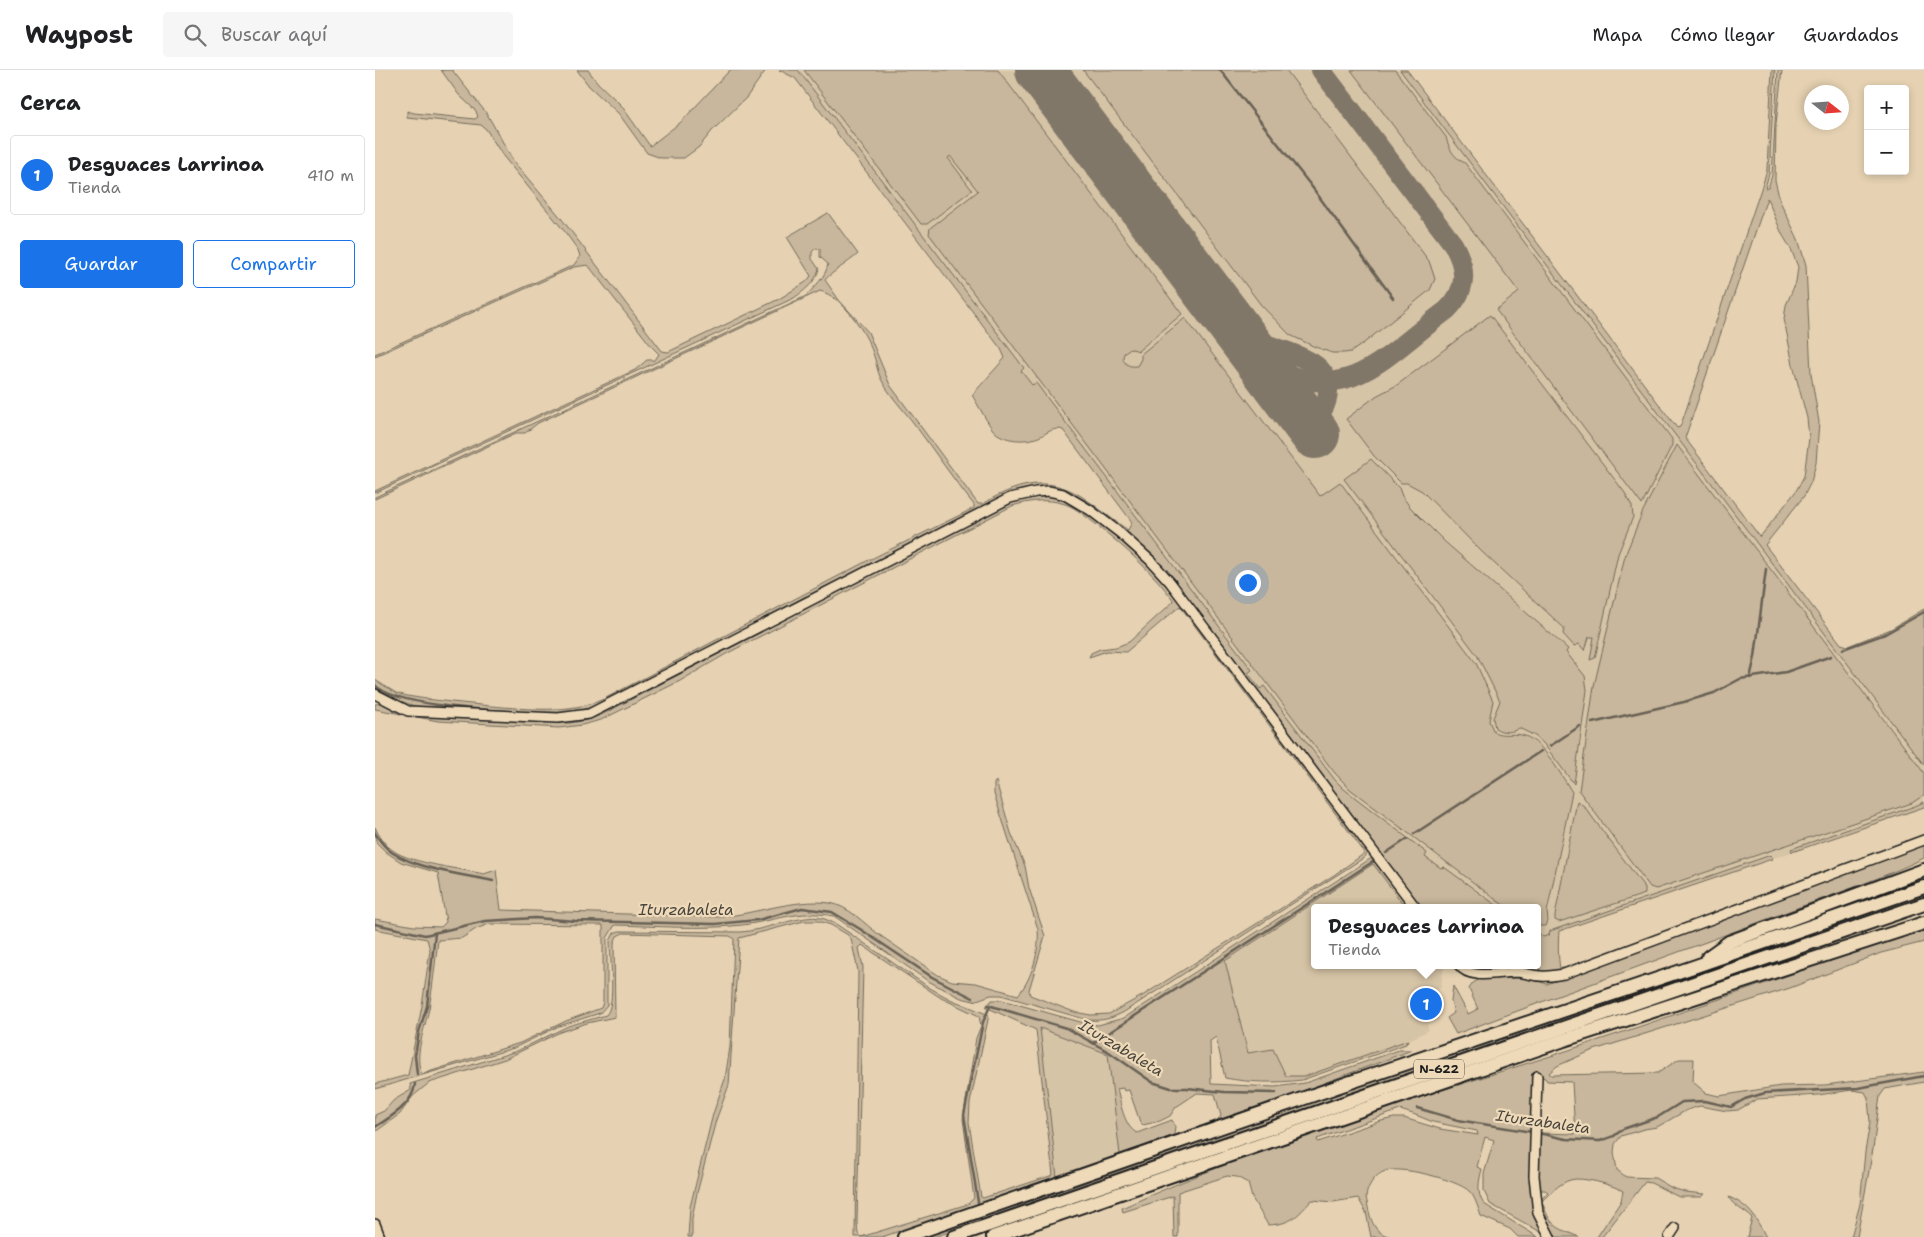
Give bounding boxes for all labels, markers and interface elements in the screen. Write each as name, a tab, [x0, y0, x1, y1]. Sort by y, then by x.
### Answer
search box	[163, 12, 513, 57]
text: Waypost	[25, 19, 133, 51]
icon: search	[181, 21, 209, 49]
text: Buscar aquí	[221, 22, 327, 47]
text: Mapa	[1592, 23, 1642, 47]
text: Cómo llegar	[1670, 23, 1775, 47]
text: Guardados	[1803, 23, 1899, 47]
north arrow	[1804, 85, 1849, 130]
map controls	[1864, 85, 1909, 175]
button: +	[1864, 85, 1909, 130]
text: Cerca	[20, 89, 81, 117]
button: −	[1864, 130, 1909, 175]
text: Desguaces Larrinoa	[68, 152, 264, 177]
text: 1	[33, 165, 41, 186]
text: 410 m	[307, 165, 354, 186]
text: Tienda	[68, 177, 121, 198]
button: Guardar	[20, 240, 183, 288]
button: Compartir	[193, 240, 355, 288]
your location	[1235, 570, 1261, 596]
water label: Iturzabaleta	[638, 900, 733, 920]
popup	[1311, 904, 1541, 969]
text: Desguaces Larrinoa	[1328, 914, 1524, 939]
text: Tienda	[1328, 939, 1381, 960]
pin: 1	[1410, 985, 1442, 1023]
water label: Iturzabaleta	[1074, 1014, 1167, 1081]
road number: N-622	[1414, 1060, 1464, 1079]
water label: Iturzabaleta	[1494, 1105, 1591, 1139]

